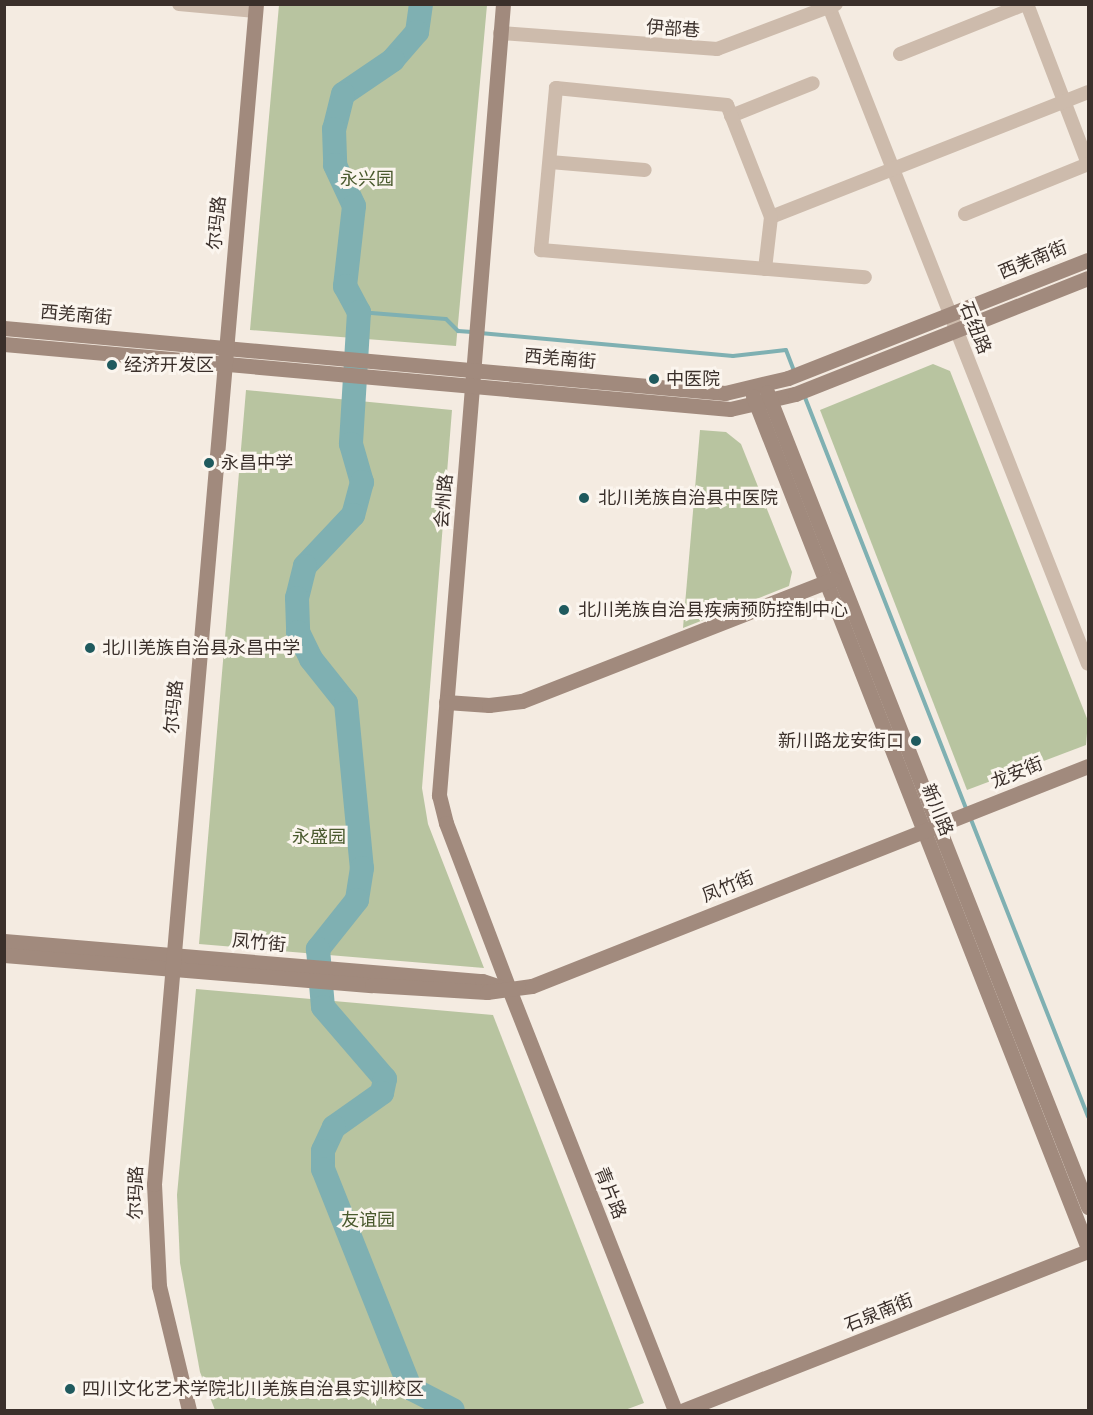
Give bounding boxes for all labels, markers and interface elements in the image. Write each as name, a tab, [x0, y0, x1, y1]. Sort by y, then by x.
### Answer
street label: 伊部巷	[645, 16, 701, 42]
park label: 永兴园	[340, 168, 394, 190]
street label: 尔玛路	[204, 195, 230, 251]
street label: 西羌南街	[996, 237, 1070, 283]
street label: 石纽路	[955, 299, 995, 357]
street label: 西羌南街	[39, 301, 113, 329]
street label: 西羌南街	[523, 345, 597, 373]
place label: 经济开发区	[124, 354, 214, 376]
marker: 经济开发区	[105, 358, 119, 372]
place label: 中医院	[666, 368, 720, 390]
marker: 中医院	[647, 372, 661, 386]
place label: 永昌中学	[221, 452, 293, 474]
marker: 永昌中学	[202, 456, 216, 470]
street label: 会州路	[431, 473, 457, 529]
place label: 北川羌族自治县中医院	[598, 487, 778, 509]
marker: 北川羌族自治县中医院	[575, 489, 593, 507]
place label: 北川羌族自治县疾病预防控制中心	[578, 599, 848, 621]
marker: 北川羌族自治县疾病预防控制中心	[555, 601, 573, 619]
place label: 北川羌族自治县永昌中学	[102, 637, 300, 659]
marker: 北川羌族自治县永昌中学	[83, 641, 97, 655]
street label: 尔玛路	[161, 679, 187, 735]
place label: 新川路龙安街口	[778, 730, 904, 752]
marker: 新川路龙安街口	[909, 734, 923, 748]
street label: 龙安街	[988, 753, 1046, 793]
street label: 新川路	[917, 781, 957, 839]
park label: 永盛园	[292, 826, 346, 848]
street label: 凤竹街	[699, 867, 757, 907]
street label: 凤竹街	[231, 930, 287, 956]
street label: 青片路	[590, 1164, 630, 1222]
street label: 尔玛路	[125, 1166, 147, 1220]
park label: 友谊园	[341, 1209, 395, 1231]
street label: 石泉南街	[842, 1290, 916, 1336]
place label: 四川文化艺术学院北川羌族自治县实训校区	[82, 1378, 424, 1400]
marker: 四川文化艺术学院北川羌族自治县实训校区	[63, 1382, 77, 1396]

